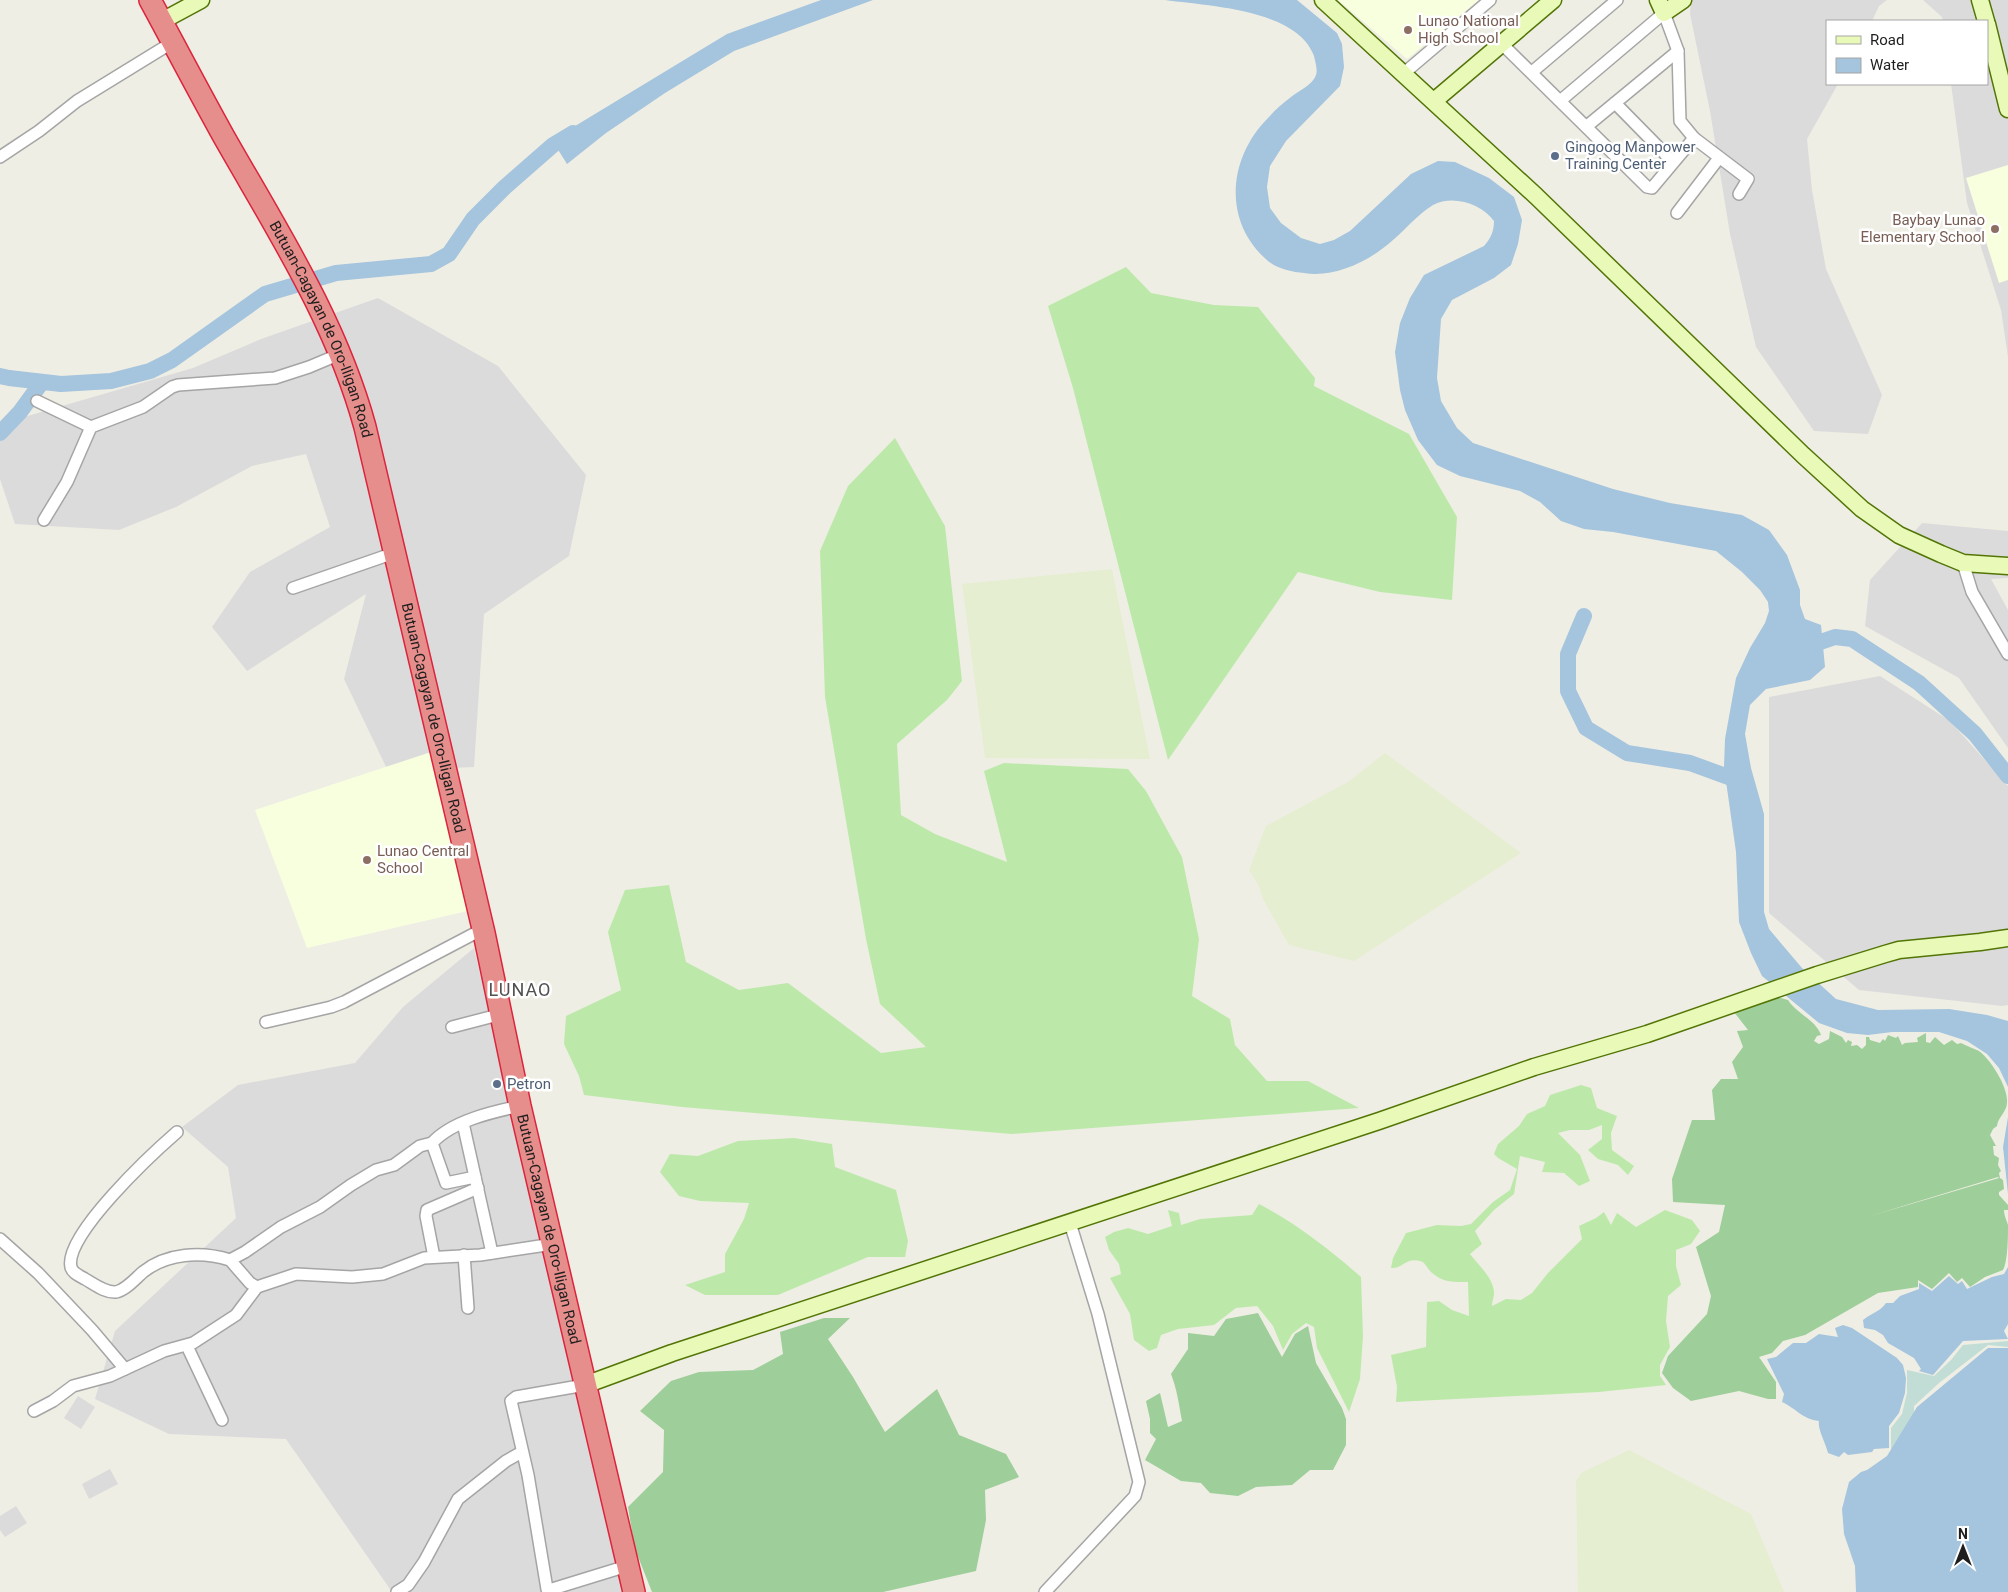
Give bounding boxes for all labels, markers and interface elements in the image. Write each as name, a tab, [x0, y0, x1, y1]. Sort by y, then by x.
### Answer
place label: Lunao National High School	[1418, 12, 1519, 47]
legend	[1826, 20, 1988, 85]
marker: Lunao National High School	[1402, 24, 1414, 36]
text: Road	[1870, 31, 1904, 49]
text: Water	[1870, 56, 1909, 74]
place label: Gingoog Manpower Training Center	[1565, 138, 1696, 173]
marker: Gingoog Manpower Training Center	[1549, 150, 1561, 162]
place label: Baybay Lunao Elementary School	[1861, 211, 1985, 246]
street label: Butuan-Cagayan de Oro-Iligan Road	[265, 218, 376, 440]
marker: Baybay Lunao Elementary School	[1989, 223, 2001, 235]
street label: Butuan-Cagayan de Oro-Iligan Road	[398, 601, 469, 835]
place label: Lunao Central School	[377, 842, 469, 877]
marker: Lunao Central School	[361, 854, 373, 866]
district label: LUNAO	[489, 979, 551, 1000]
place label: Petron	[507, 1075, 551, 1093]
marker: Petron	[491, 1078, 503, 1090]
street label: Butuan-Cagayan de Oro-Iligan Road	[513, 1112, 585, 1346]
north arrow	[1938, 1522, 1988, 1572]
text: N	[1958, 1526, 1968, 1542]

